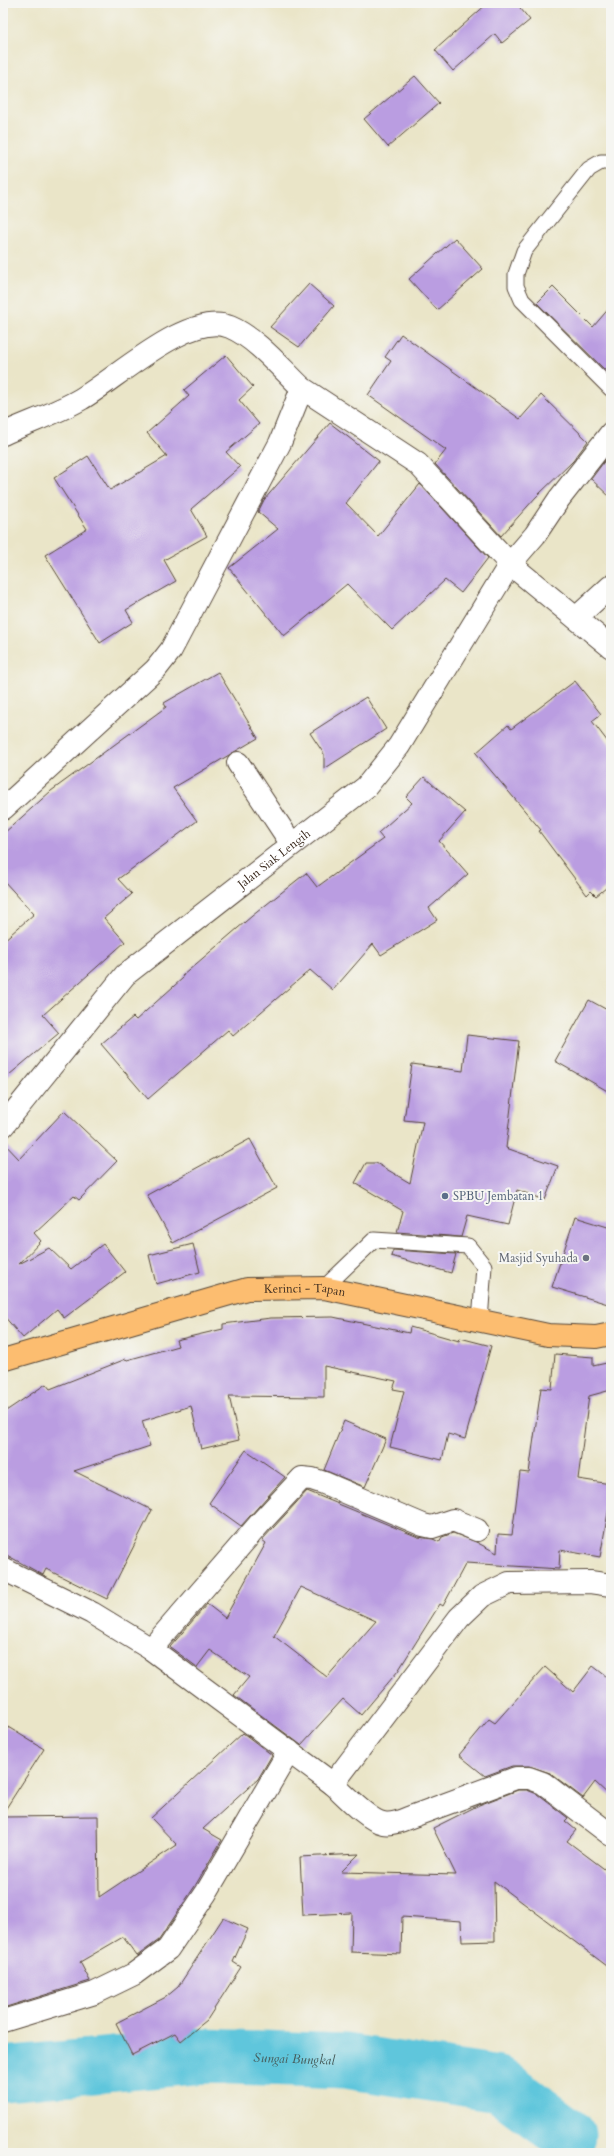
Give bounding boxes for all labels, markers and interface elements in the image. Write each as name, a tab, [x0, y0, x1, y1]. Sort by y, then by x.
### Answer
street label: Jalan Siak Lengih	[233, 825, 314, 893]
place label: SPBU Jembatan 1	[453, 1188, 544, 1204]
marker: SPBU Jembatan 1	[440, 1191, 450, 1201]
place label: Masjid Syuhada	[499, 1250, 579, 1266]
marker: Masjid Syuhada	[581, 1253, 591, 1263]
street label: Kerinci - Tapan	[264, 1280, 347, 1300]
water label: Sungai Bungkal	[253, 2049, 336, 2070]

